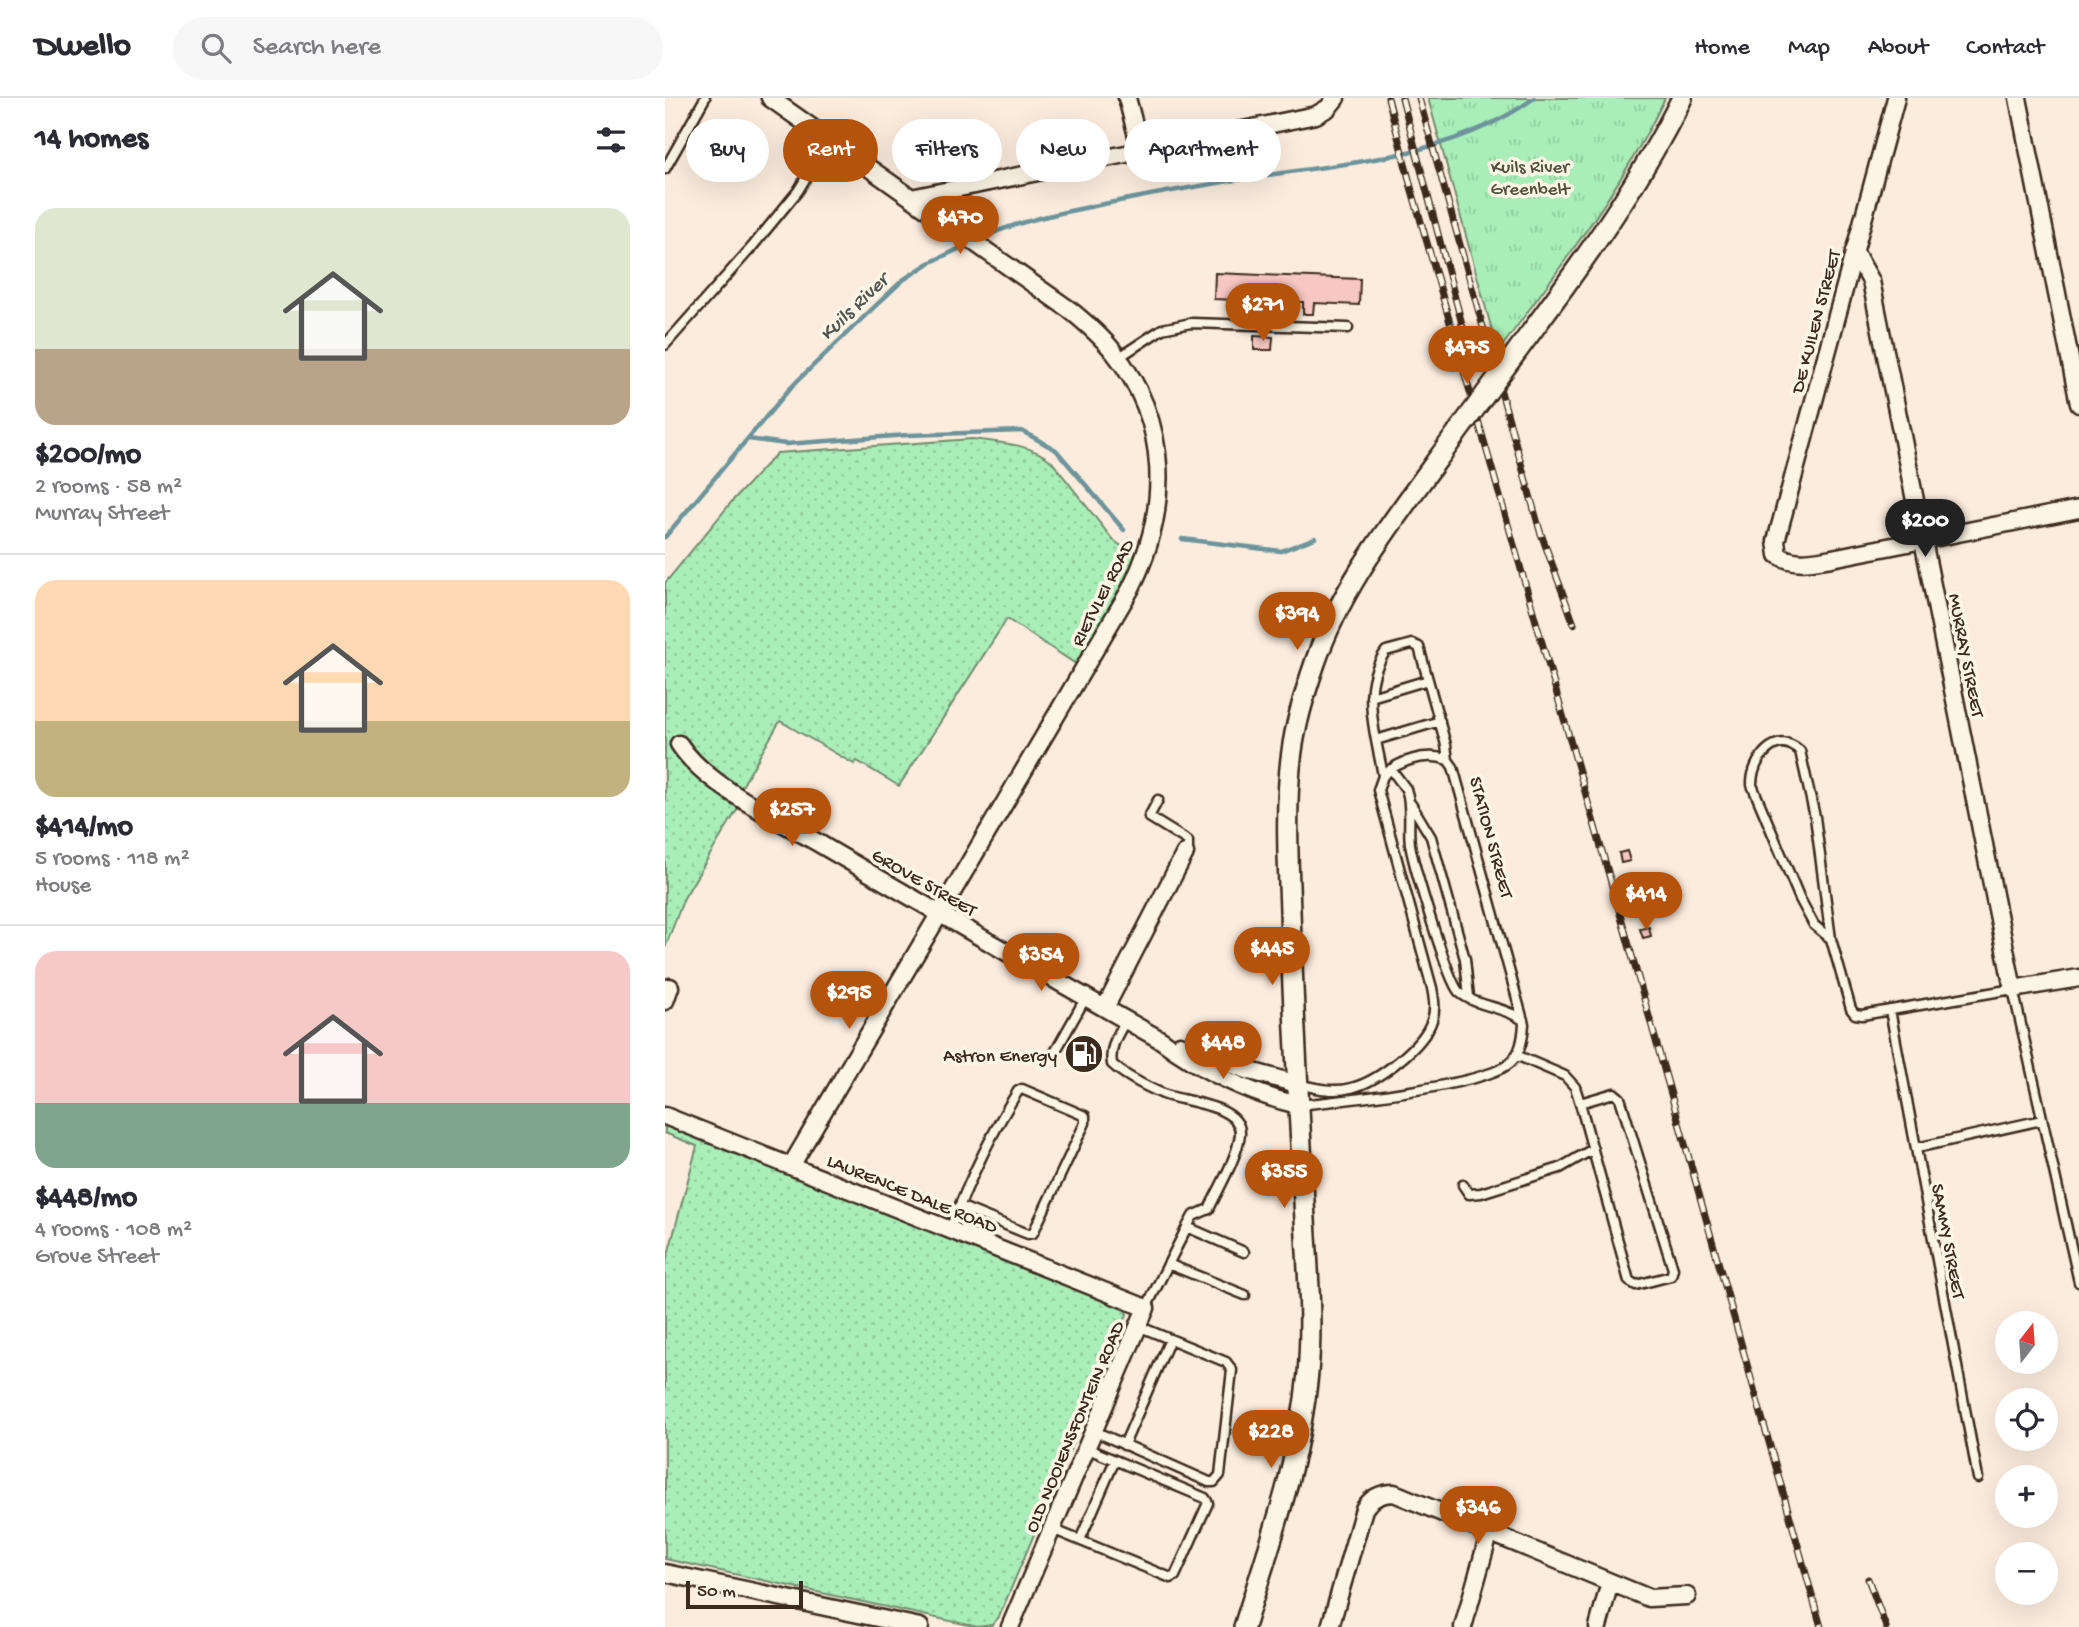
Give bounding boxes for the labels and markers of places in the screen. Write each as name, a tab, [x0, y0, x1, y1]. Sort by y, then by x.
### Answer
pin: $470	[919, 197, 1001, 256]
pin: $271	[1222, 284, 1304, 343]
pin: $475	[1426, 327, 1508, 386]
pin: $200	[1884, 500, 1966, 559]
pin: $394	[1256, 592, 1338, 652]
pin: $257	[751, 788, 833, 848]
pin: $414	[1605, 872, 1687, 932]
pin: $445	[1231, 928, 1313, 987]
pin: $354	[1000, 934, 1082, 993]
pin: $295	[808, 972, 890, 1031]
pin: $448	[1182, 1021, 1264, 1081]
fuel station icon: Astron Energy	[1063, 1033, 1105, 1075]
place label: Astron Energy	[943, 1046, 1058, 1069]
pin: $355	[1243, 1150, 1325, 1210]
pin: $228	[1230, 1410, 1312, 1470]
pin: $346	[1437, 1486, 1519, 1546]

